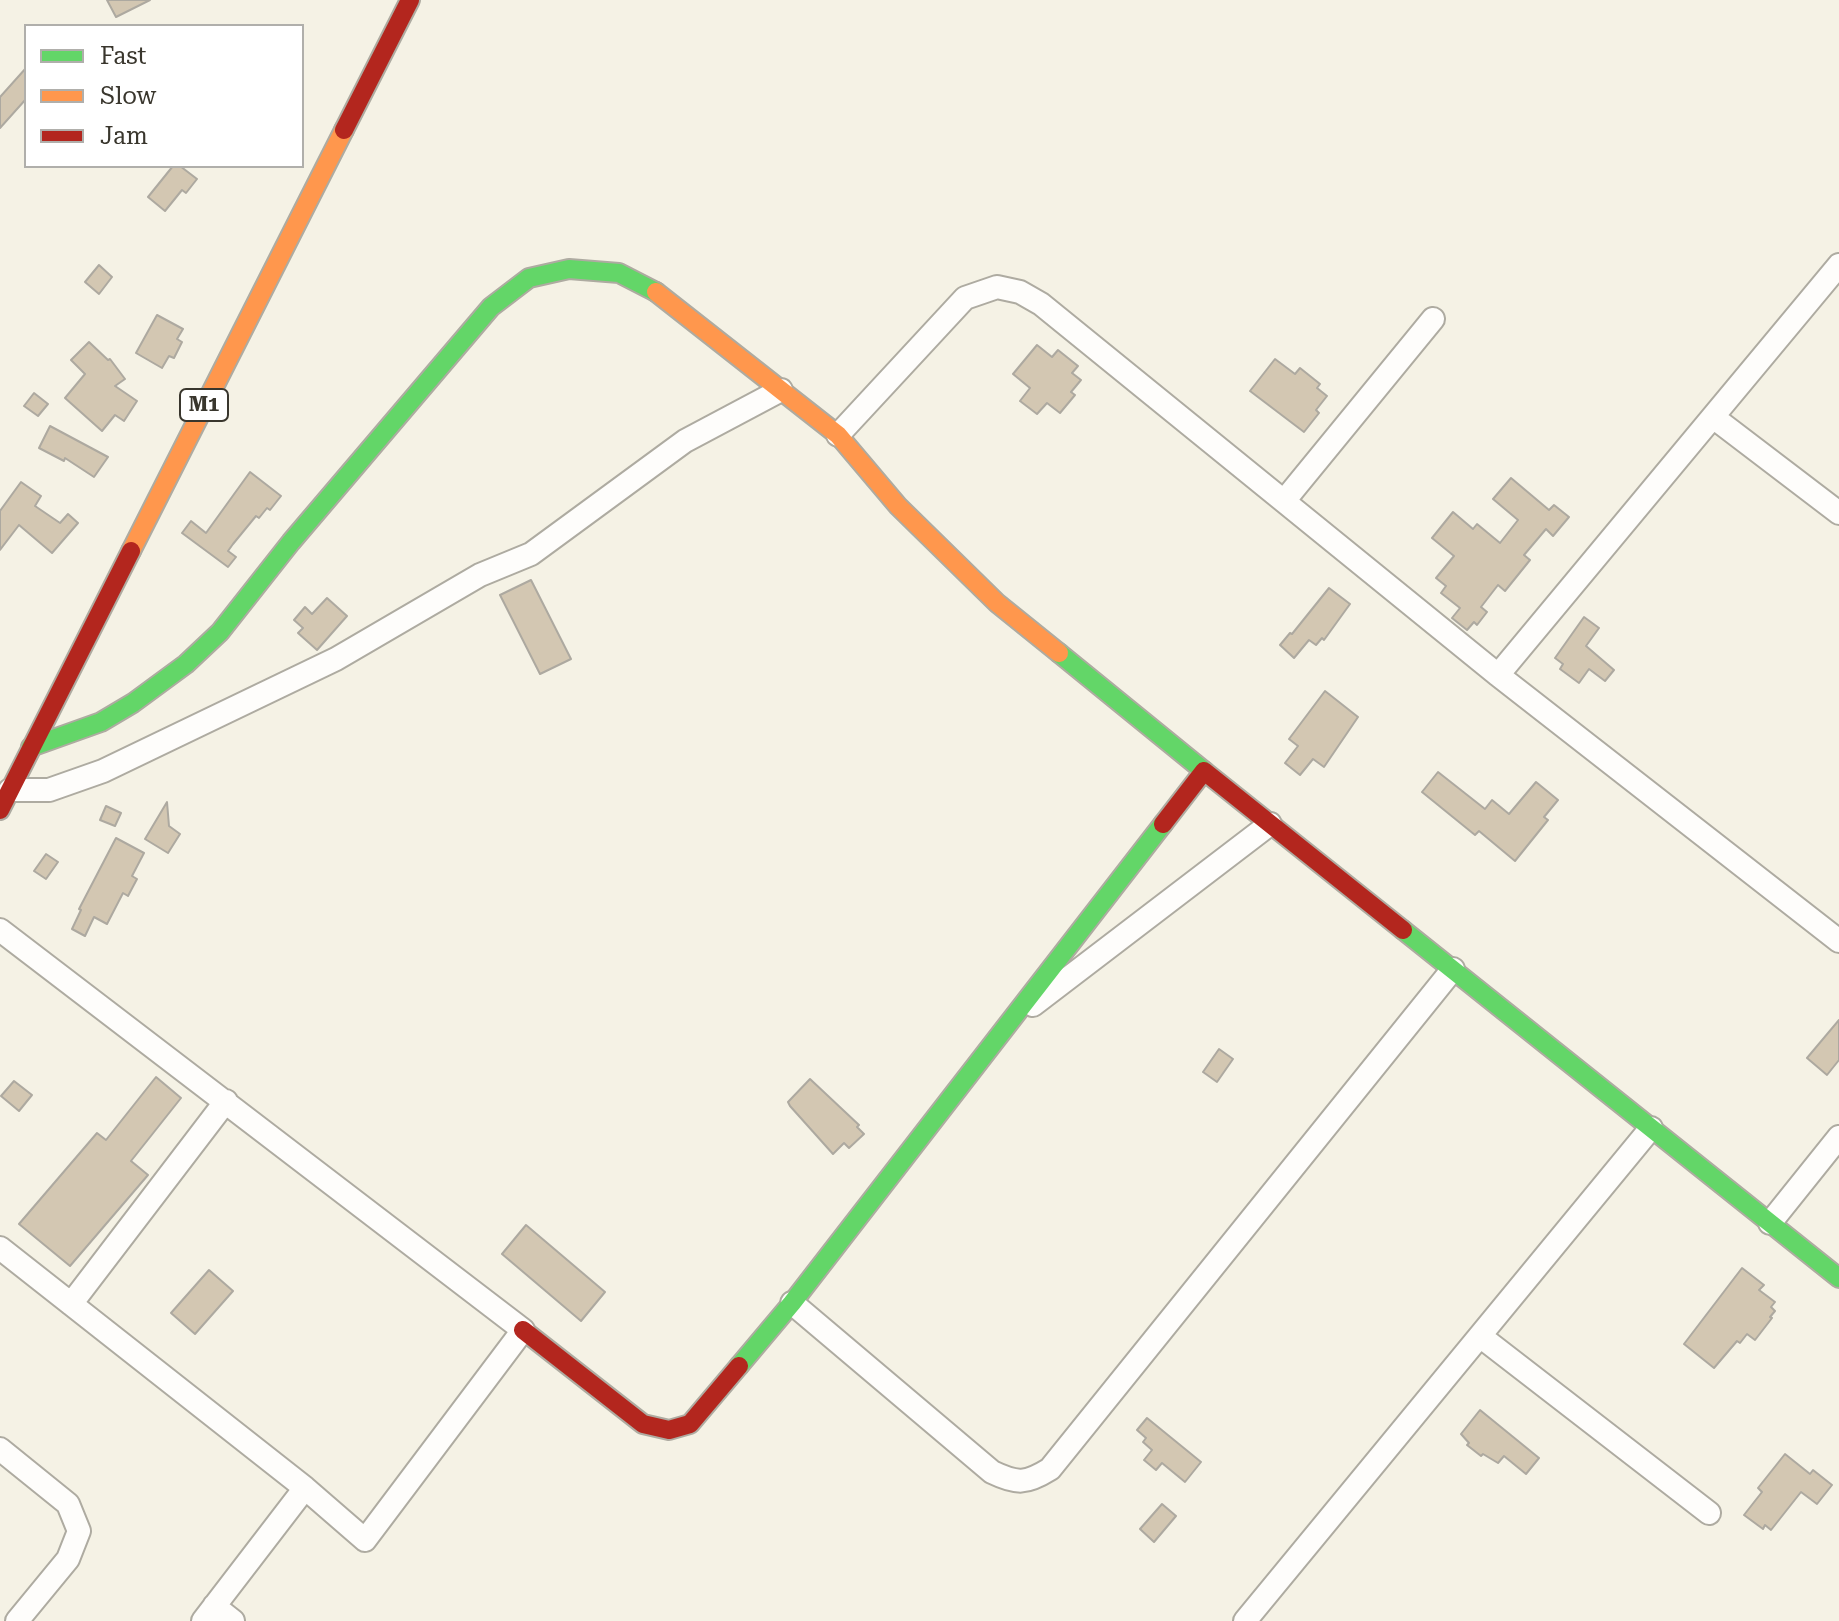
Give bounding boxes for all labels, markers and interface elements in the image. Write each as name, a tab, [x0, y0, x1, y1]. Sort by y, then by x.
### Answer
legend	[24, 24, 304, 168]
text: Fast	[100, 42, 147, 70]
text: Slow	[100, 82, 156, 110]
text: Jam	[100, 122, 148, 150]
road number: M1	[180, 389, 228, 421]

